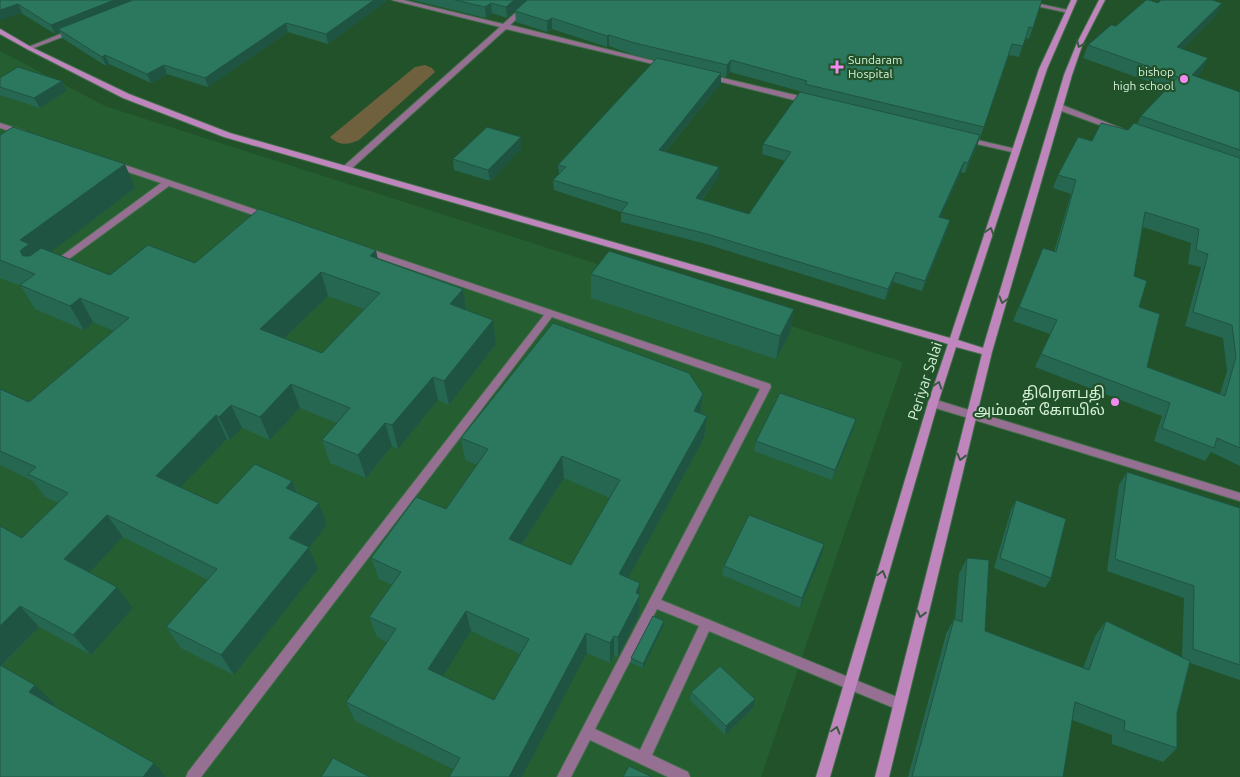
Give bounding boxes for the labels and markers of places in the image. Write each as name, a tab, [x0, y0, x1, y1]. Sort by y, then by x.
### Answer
place label: Sundaram Hospital	[848, 53, 902, 80]
marker: Sundaram Hospital	[830, 60, 844, 74]
place label: bishop high school	[1113, 65, 1174, 92]
marker: bishop high school	[1178, 73, 1190, 85]
place label: திரௌபதி அம்மன் கோயில்	[974, 384, 1105, 418]
marker: திரௌபதி அம்மன் கோயில்	[1109, 396, 1121, 408]

